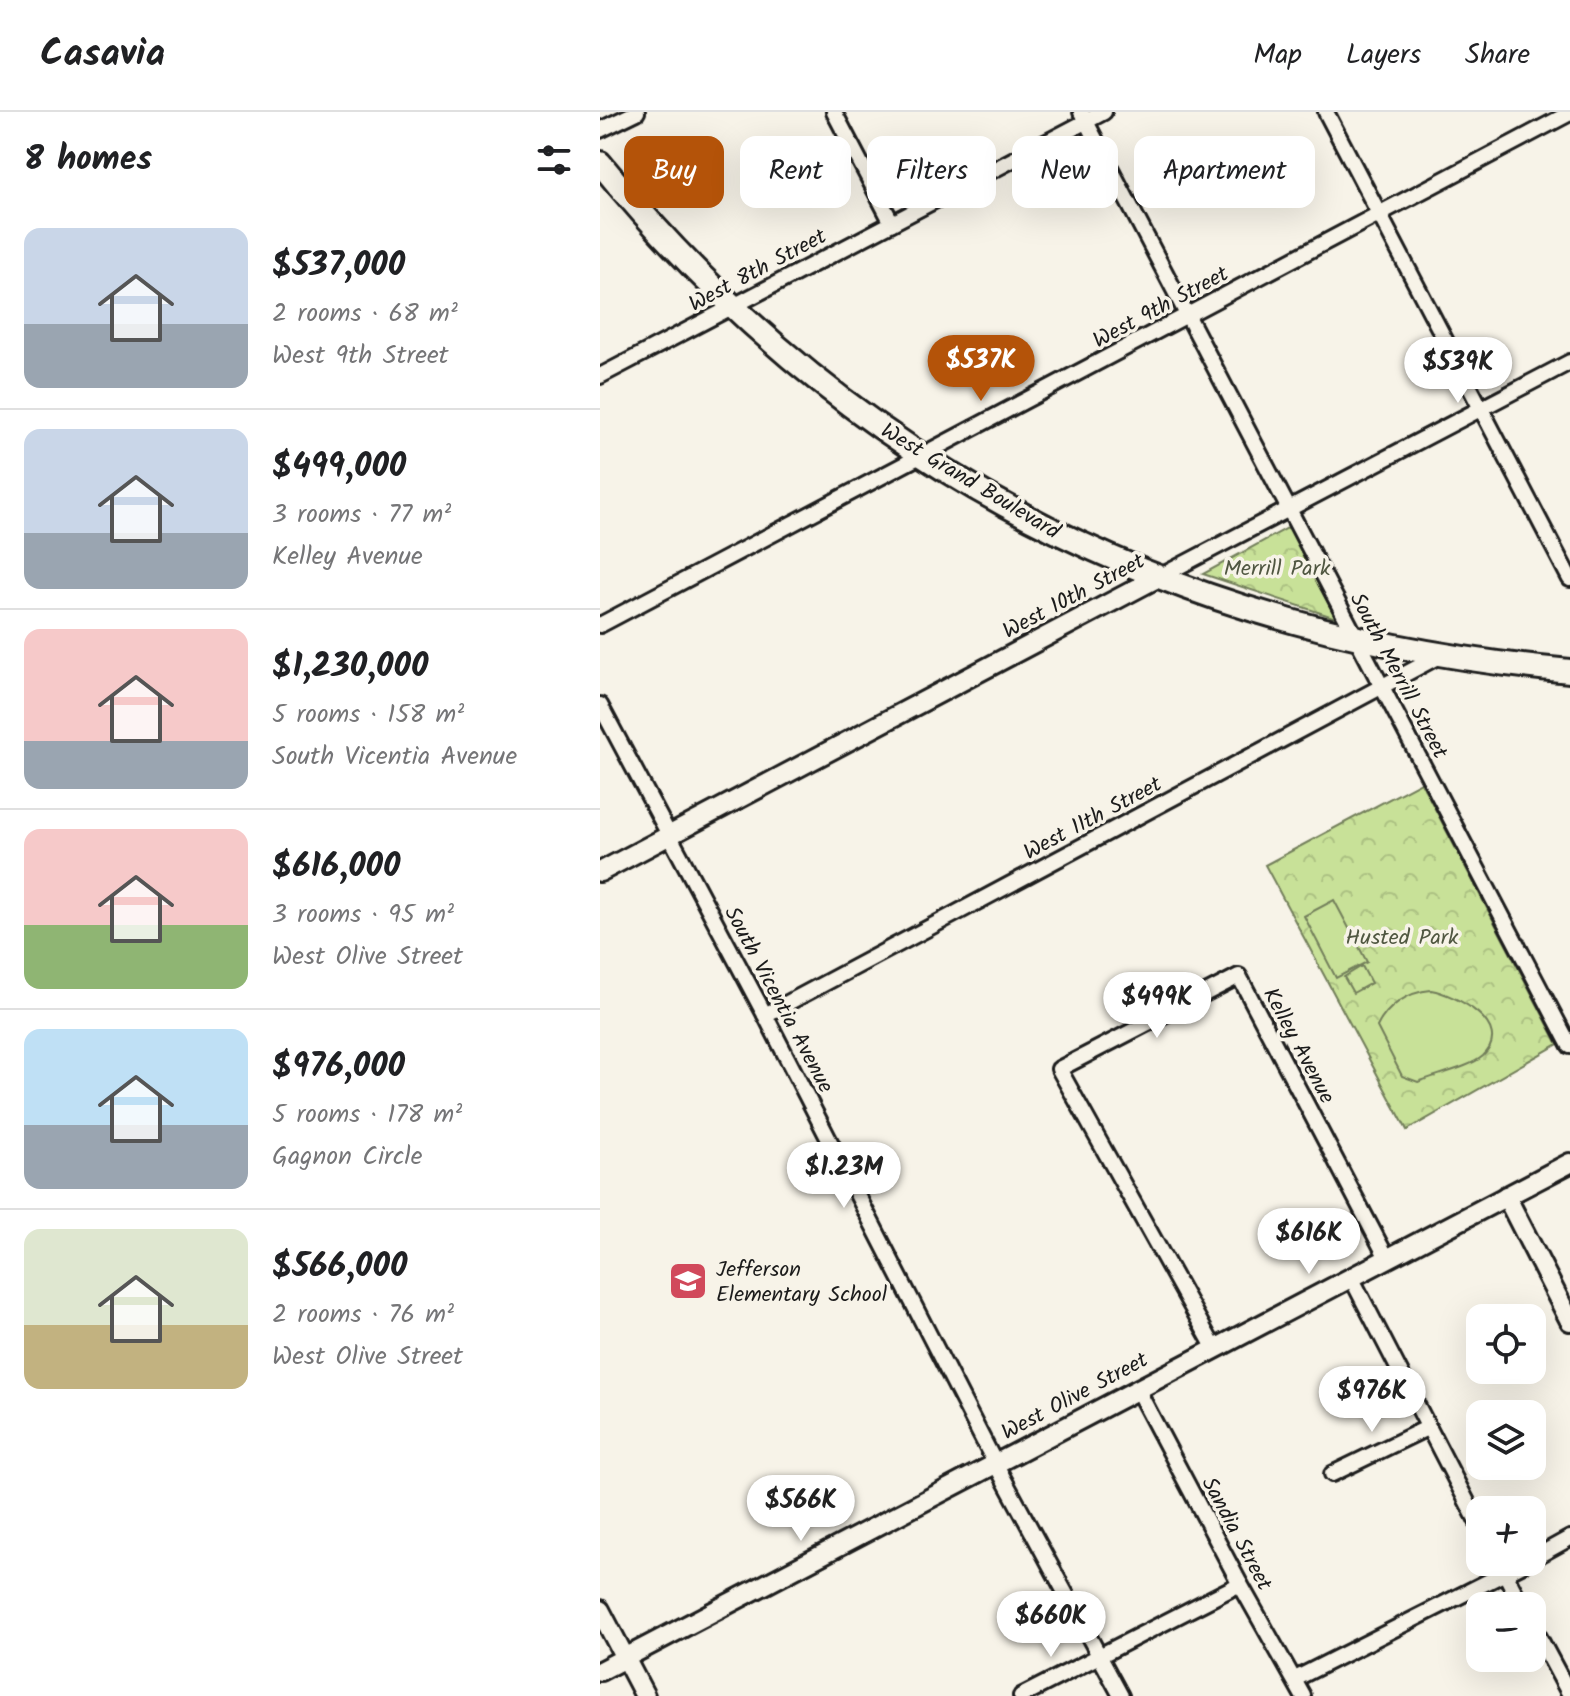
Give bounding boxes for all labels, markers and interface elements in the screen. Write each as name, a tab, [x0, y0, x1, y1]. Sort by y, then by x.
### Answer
text: Casavia	[40, 25, 165, 85]
text: Map	[1253, 33, 1302, 78]
text: Layers	[1346, 33, 1421, 78]
text: Share	[1465, 33, 1530, 78]
text: 8 homes	[24, 133, 152, 187]
chip: Buy	[624, 136, 724, 208]
chip: Rent	[740, 136, 851, 208]
chip: Filters	[867, 136, 996, 208]
chip: New	[1012, 136, 1118, 208]
chip: Apartment	[1134, 136, 1315, 208]
icon: filters	[532, 138, 576, 182]
street label: West 8th Street	[683, 220, 834, 322]
text: $537,000	[272, 239, 405, 293]
street label: West 9th Street	[1087, 257, 1236, 359]
icon: home	[88, 260, 184, 356]
text: 2 rooms · 68 m²	[272, 293, 458, 335]
text: West 9th Street	[272, 335, 449, 377]
pin: $537K	[925, 335, 1037, 403]
pin: $539K	[1402, 337, 1514, 405]
text: $537K	[946, 340, 1016, 382]
text: $539K	[1422, 342, 1494, 384]
street label: West Grand Boulevard	[873, 415, 1067, 550]
text: $499,000	[272, 440, 406, 494]
icon: home	[88, 461, 184, 557]
text: 3 rooms · 77 m²	[272, 494, 451, 536]
text: Kelley Avenue	[272, 536, 423, 578]
street label: West 10th Street	[997, 545, 1152, 649]
park label: Merrill Park	[1224, 552, 1331, 587]
street label: South Merrill Street	[1339, 587, 1457, 766]
text: $1,230,000	[272, 640, 428, 694]
icon: home	[88, 661, 184, 757]
text: 5 rooms · 158 m²	[272, 694, 464, 736]
text: South Vicentia Avenue	[272, 736, 517, 778]
street label: West 11th Street	[1018, 768, 1169, 870]
text: $616,000	[272, 840, 401, 894]
icon: home	[88, 861, 184, 957]
text: 3 rooms · 95 m²	[272, 894, 454, 936]
street label: South Vicentia Avenue	[714, 900, 842, 1100]
park label: Husted Park	[1346, 921, 1459, 956]
text: West Olive Street	[272, 936, 463, 978]
pin: $499K	[1101, 972, 1213, 1040]
text: $499K	[1121, 977, 1193, 1019]
street label: Kelley Avenue	[1252, 982, 1343, 1111]
text: $976,000	[272, 1040, 405, 1094]
icon: home	[88, 1061, 184, 1157]
text: 5 rooms · 178 m²	[272, 1094, 462, 1136]
text: Gagnon Circle	[272, 1136, 422, 1178]
pin: $1.23M	[779, 1142, 909, 1210]
text: $1.23M	[805, 1147, 883, 1189]
pin: $616K	[1253, 1208, 1365, 1276]
text: $616K	[1275, 1213, 1343, 1255]
text: $566,000	[272, 1240, 407, 1294]
place label: Jefferson Elementary School	[716, 1253, 888, 1313]
school or university icon: Jefferson Elementary School	[667, 1260, 709, 1302]
icon: home	[88, 1261, 184, 1357]
text: 2 rooms · 76 m²	[272, 1294, 454, 1336]
map controls	[1466, 1304, 1546, 1672]
button: locate	[1466, 1304, 1546, 1384]
text: West Olive Street	[272, 1336, 463, 1378]
street label: West Olive Street	[996, 1344, 1155, 1451]
pin: $976K	[1316, 1366, 1428, 1434]
text: $976K	[1337, 1371, 1407, 1413]
button: layers	[1466, 1400, 1546, 1480]
street label: Sandia Street	[1191, 1471, 1281, 1598]
pin: $566K	[745, 1475, 857, 1543]
text: $566K	[765, 1480, 837, 1522]
button: +	[1466, 1496, 1546, 1576]
pin: $660K	[995, 1591, 1107, 1659]
button: −	[1466, 1592, 1546, 1672]
text: $660K	[1015, 1596, 1087, 1638]

